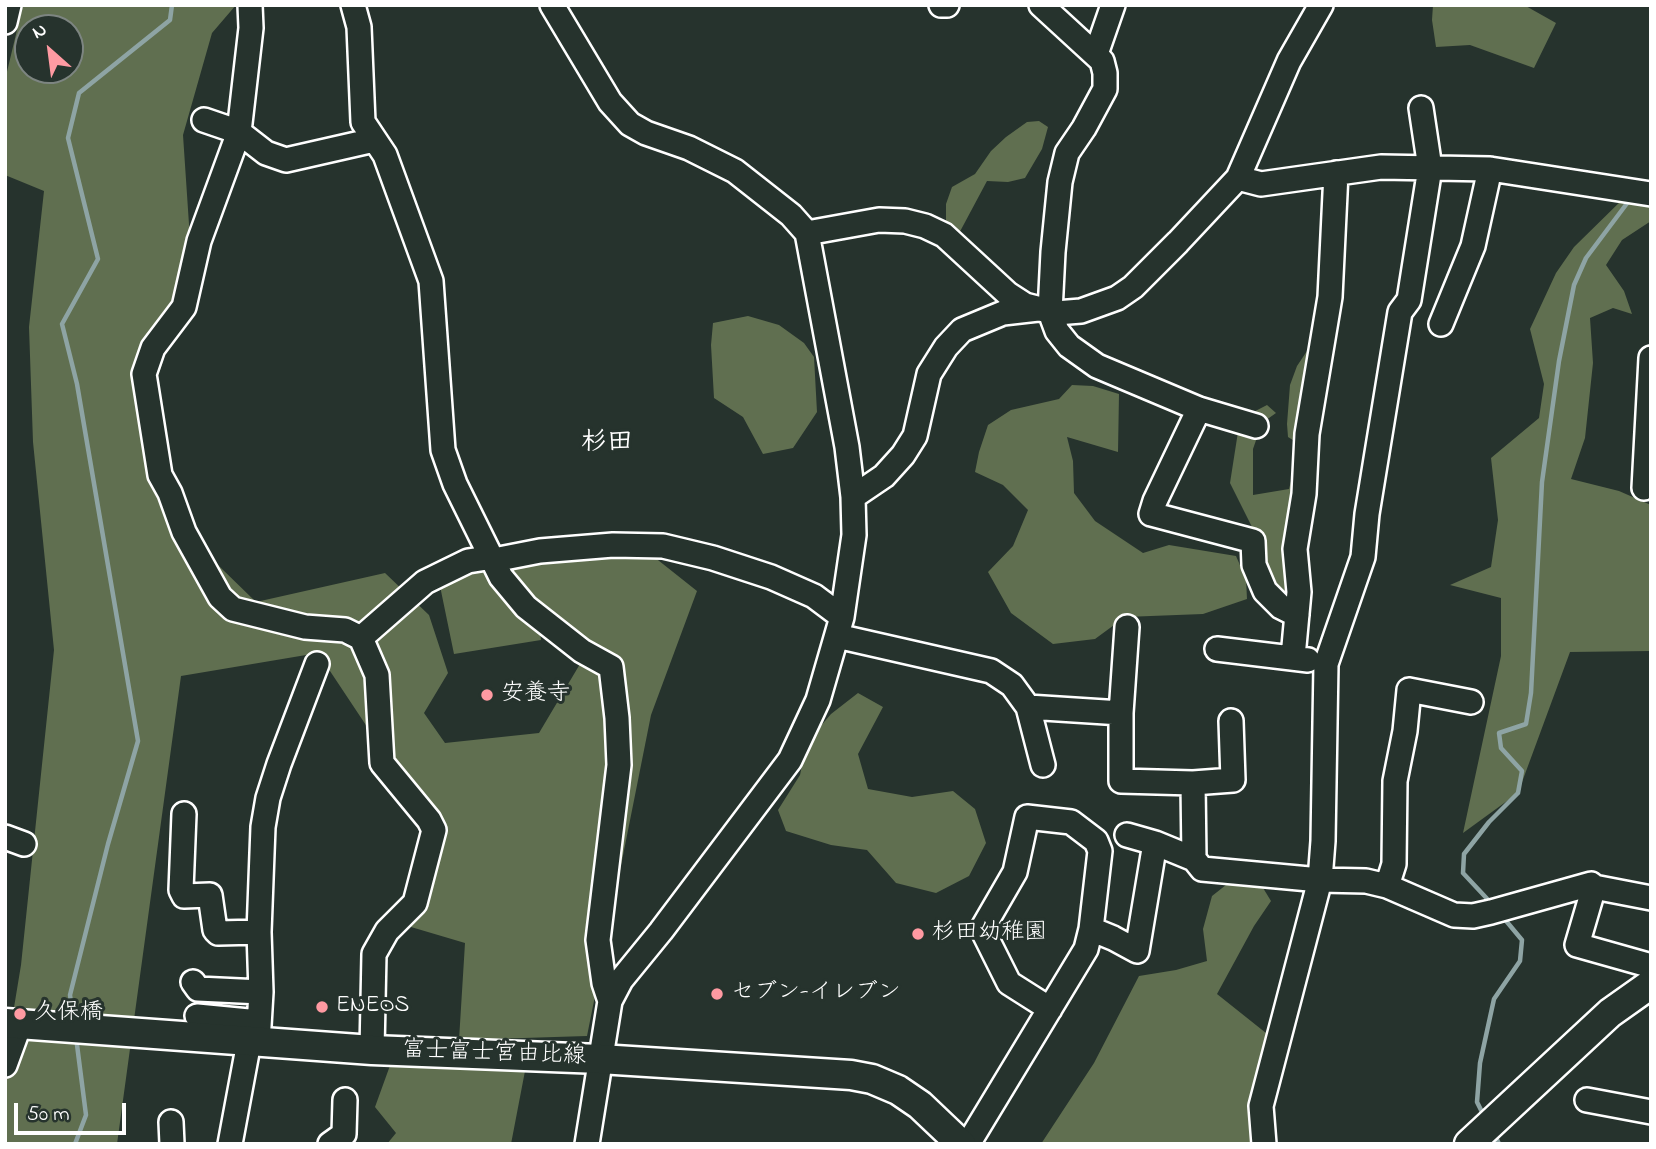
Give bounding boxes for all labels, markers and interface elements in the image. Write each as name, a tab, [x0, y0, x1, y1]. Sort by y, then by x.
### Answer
north arrow	[14, 14, 84, 84]
text: N	[28, 17, 52, 47]
district label: 杉田	[581, 429, 633, 461]
place label: 安養寺	[501, 681, 570, 709]
marker: 安養寺	[479, 687, 495, 703]
place label: 杉田幼稚園	[932, 920, 1047, 948]
marker: 杉田幼稚園	[910, 926, 926, 942]
place label: セブン-イレブン	[731, 980, 901, 1008]
marker: セブン-イレブン	[709, 986, 725, 1002]
place label: ENEOS	[336, 993, 409, 1021]
marker: ENEOS	[314, 999, 330, 1015]
place label: 久保橋	[34, 1000, 103, 1028]
marker: 久保橋	[12, 1006, 28, 1022]
street label: 富士富士宮由比線	[402, 1038, 586, 1072]
scale bar	[18, 1090, 130, 1134]
text: 50 m	[27, 1100, 70, 1130]

